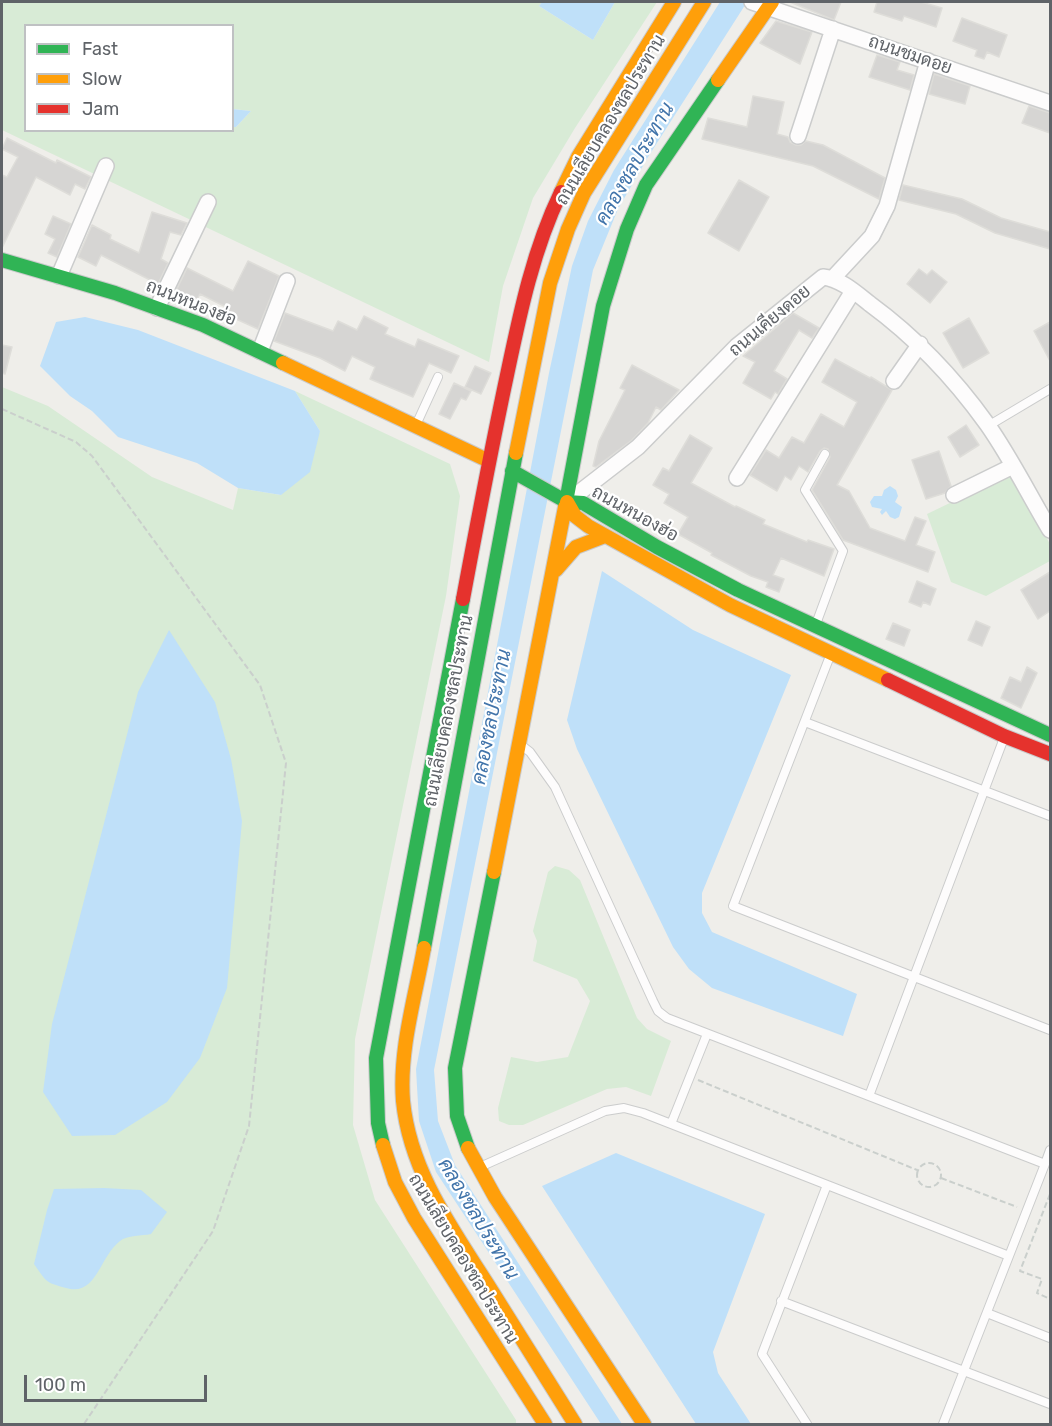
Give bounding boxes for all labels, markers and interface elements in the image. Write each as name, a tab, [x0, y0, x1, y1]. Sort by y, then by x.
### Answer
legend	[24, 24, 234, 132]
street label: ถนนเลียบคลองชลประทาน	[552, 31, 670, 209]
street label: ถนนชมดอย	[865, 31, 955, 79]
text: Fast	[82, 38, 118, 60]
text: Slow	[82, 68, 122, 90]
text: Jam	[82, 98, 119, 120]
water label: คลองชลประทาน	[590, 99, 680, 229]
street label: ถนนหนองฮ่อ	[143, 275, 239, 331]
street label: ถนนเคียงดอย	[725, 281, 815, 361]
street label: ถนนหนองฮ่อ	[588, 481, 682, 547]
street label: ถนนเลียบคลองชลประทาน	[420, 613, 478, 809]
water label: คลองชลประทาน	[467, 647, 517, 787]
water label: คลองชลประทาน	[432, 1154, 524, 1284]
street label: ถนนเลียบคลองชลประทาน	[404, 1170, 522, 1348]
scale bar	[27, 1363, 210, 1401]
text: 100 m	[35, 1374, 86, 1396]

